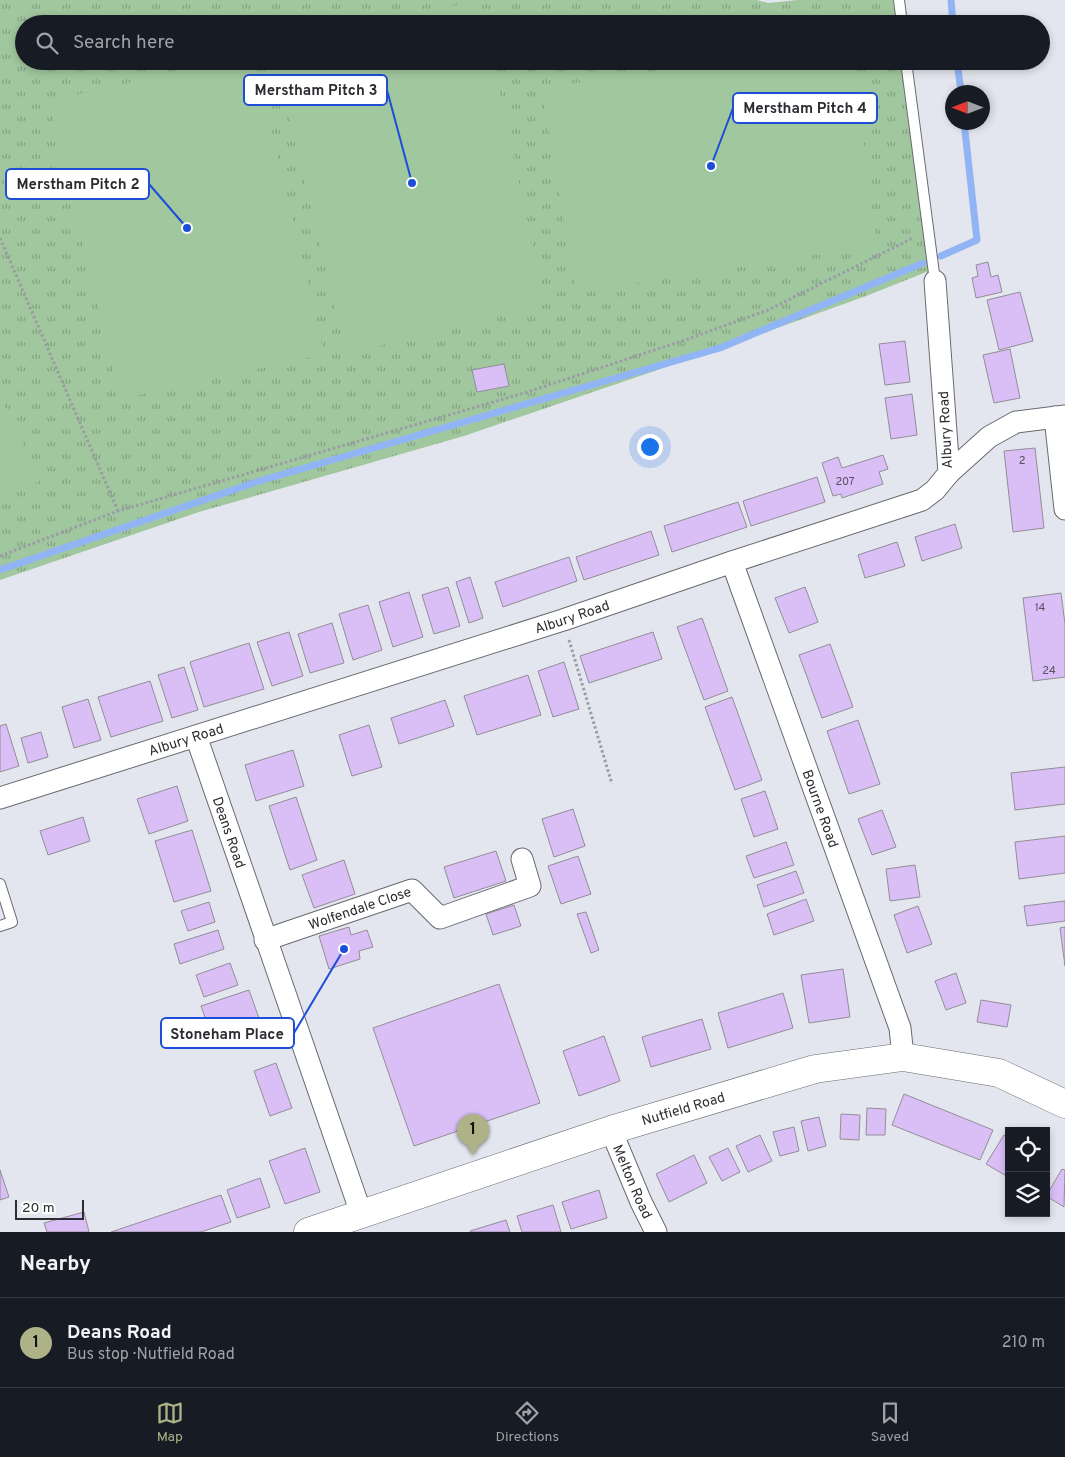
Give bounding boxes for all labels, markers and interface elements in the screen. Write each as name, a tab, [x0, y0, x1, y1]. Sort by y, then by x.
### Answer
search box	[15, 15, 1050, 70]
icon: search	[33, 29, 61, 57]
text: Search here	[73, 31, 175, 55]
callout: Merstham Pitch 3	[244, 75, 387, 105]
text: Merstham Pitch 3	[254, 82, 378, 101]
north arrow	[945, 85, 990, 130]
callout: Merstham Pitch 4	[733, 93, 877, 123]
text: Merstham Pitch 4	[743, 100, 867, 119]
callout: Merstham Pitch 2	[6, 169, 149, 199]
text: Merstham Pitch 2	[16, 176, 140, 195]
street label: Albury Road	[936, 391, 957, 469]
your location	[637, 434, 663, 460]
house number: 2	[1019, 454, 1025, 468]
house number: 207	[835, 475, 855, 489]
street label: Albury Road	[533, 598, 612, 638]
house number: 14	[1035, 601, 1046, 615]
house number: 24	[1042, 664, 1056, 678]
street label: Albury Road	[147, 721, 226, 760]
street label: Bourne Road	[798, 768, 841, 850]
street label: Deans Road	[208, 795, 248, 871]
street label: Wolfendale Close	[307, 884, 414, 935]
callout: Stoneham Place	[161, 1018, 294, 1048]
text: Stoneham Place	[170, 1026, 284, 1045]
street label: Nutfield Road	[640, 1089, 727, 1130]
pin: 1	[457, 1114, 489, 1155]
map controls	[1005, 1127, 1050, 1217]
button: locate	[1005, 1127, 1050, 1172]
street label: Melton Road	[608, 1143, 655, 1222]
button: layers	[1005, 1172, 1050, 1217]
scale bar	[15, 1197, 84, 1220]
text: 20 m	[22, 1200, 55, 1217]
text: Nearby	[20, 1251, 91, 1278]
text: Deans Road	[67, 1321, 172, 1345]
text: 1	[33, 1333, 39, 1353]
text: 210 m	[1002, 1333, 1045, 1353]
text: Bus stop · Nutfield Road	[67, 1345, 235, 1365]
tab: Map	[156, 1399, 184, 1446]
tab: Directions	[495, 1399, 559, 1446]
tab: Saved	[871, 1399, 909, 1446]

